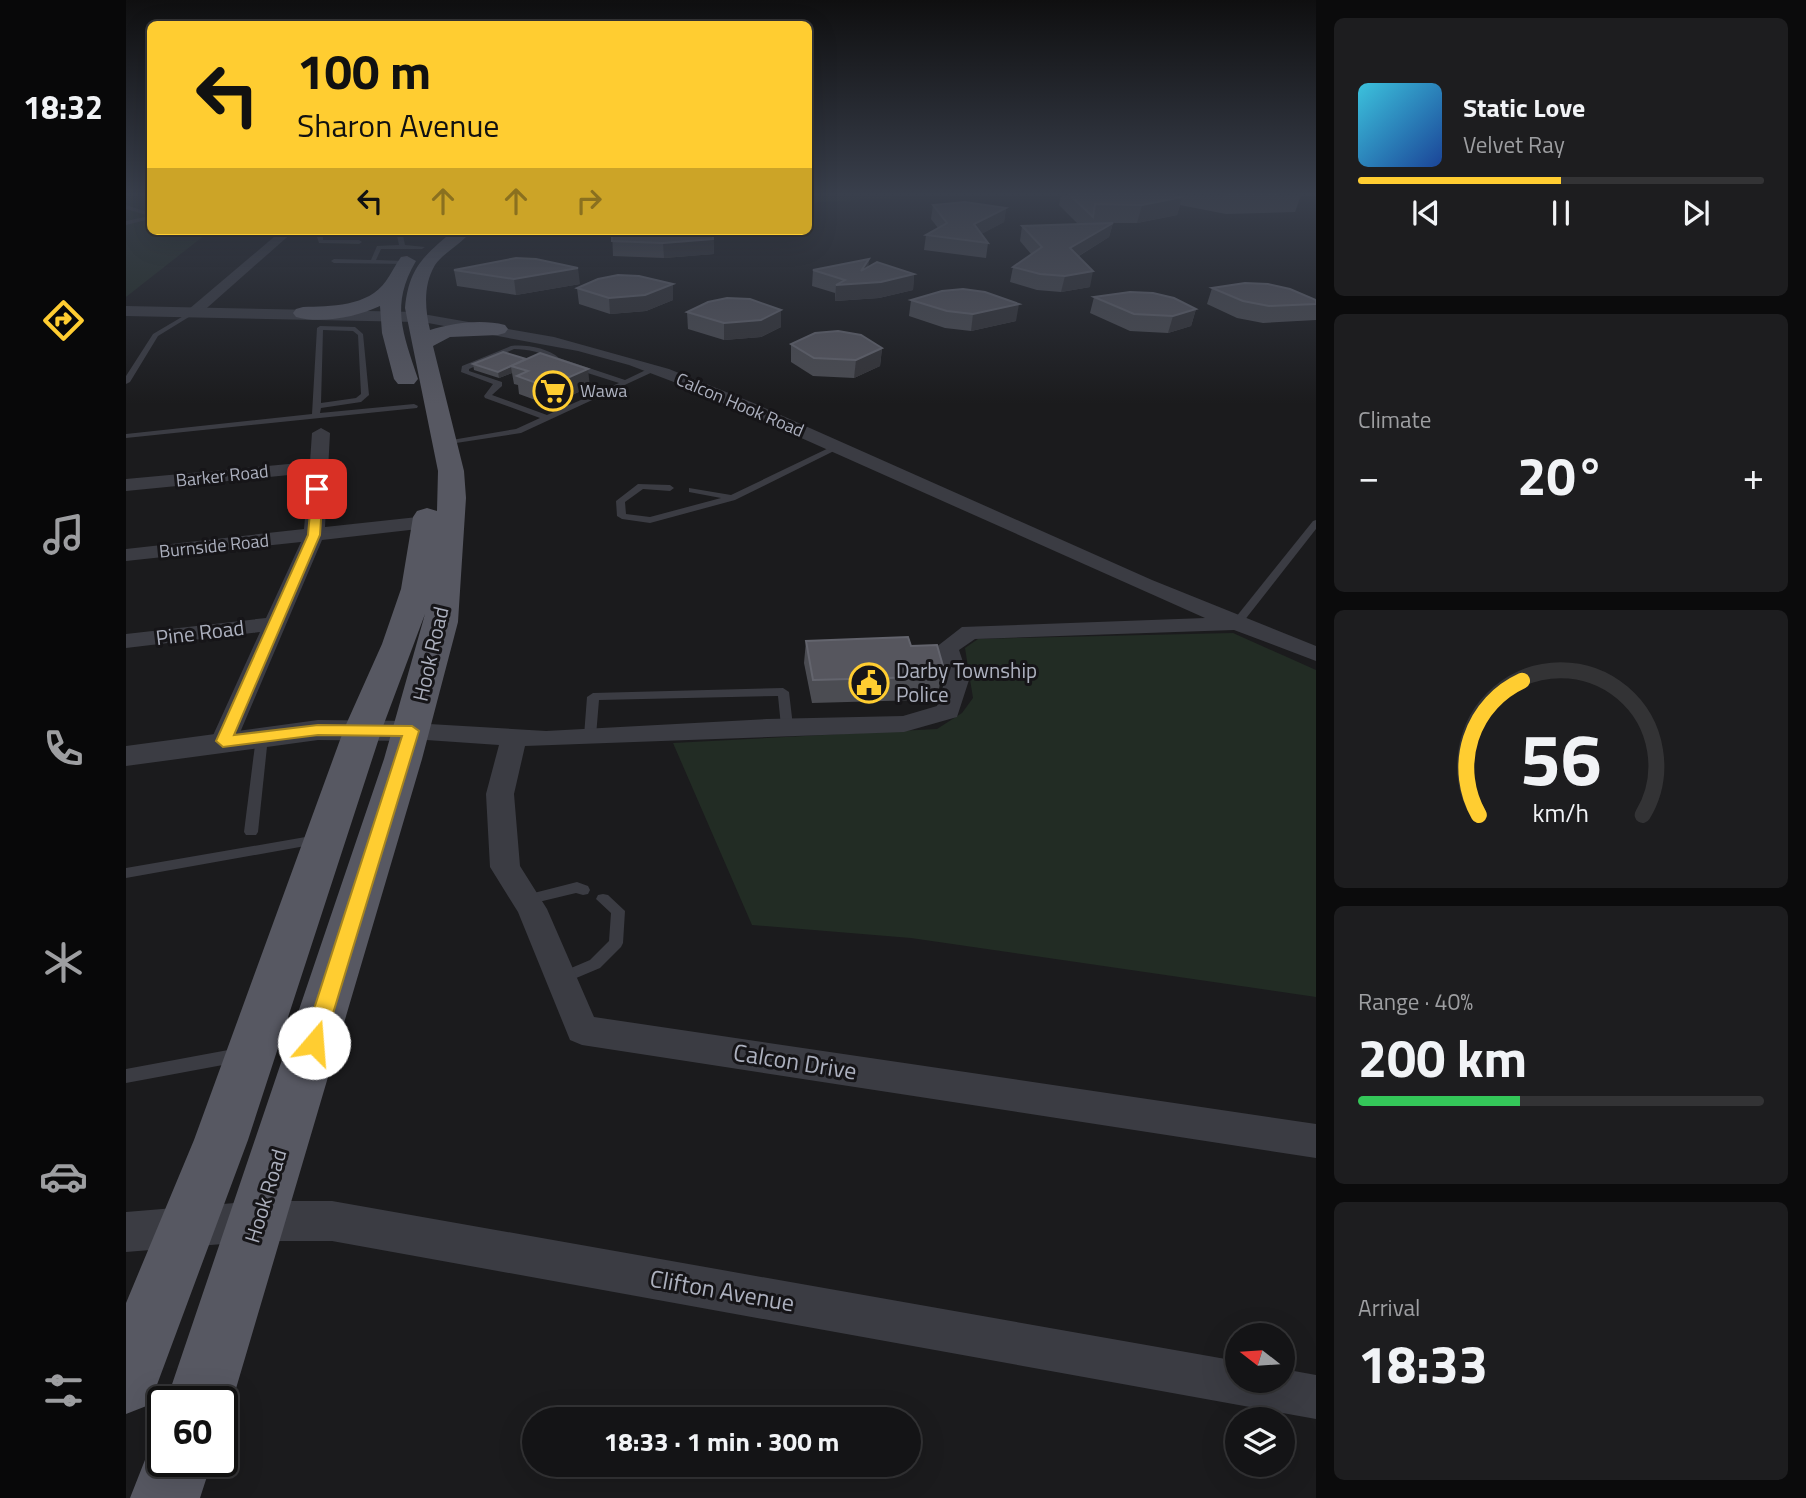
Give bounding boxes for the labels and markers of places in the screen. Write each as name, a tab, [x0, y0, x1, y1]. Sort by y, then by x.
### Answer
supermarket icon: Wawa	[532, 370, 574, 412]
place label: Wawa	[580, 377, 627, 404]
pin	[287, 459, 347, 519]
place label: Darby Township Police	[896, 654, 1037, 710]
public building icon: Darby Township Police	[848, 662, 890, 704]

